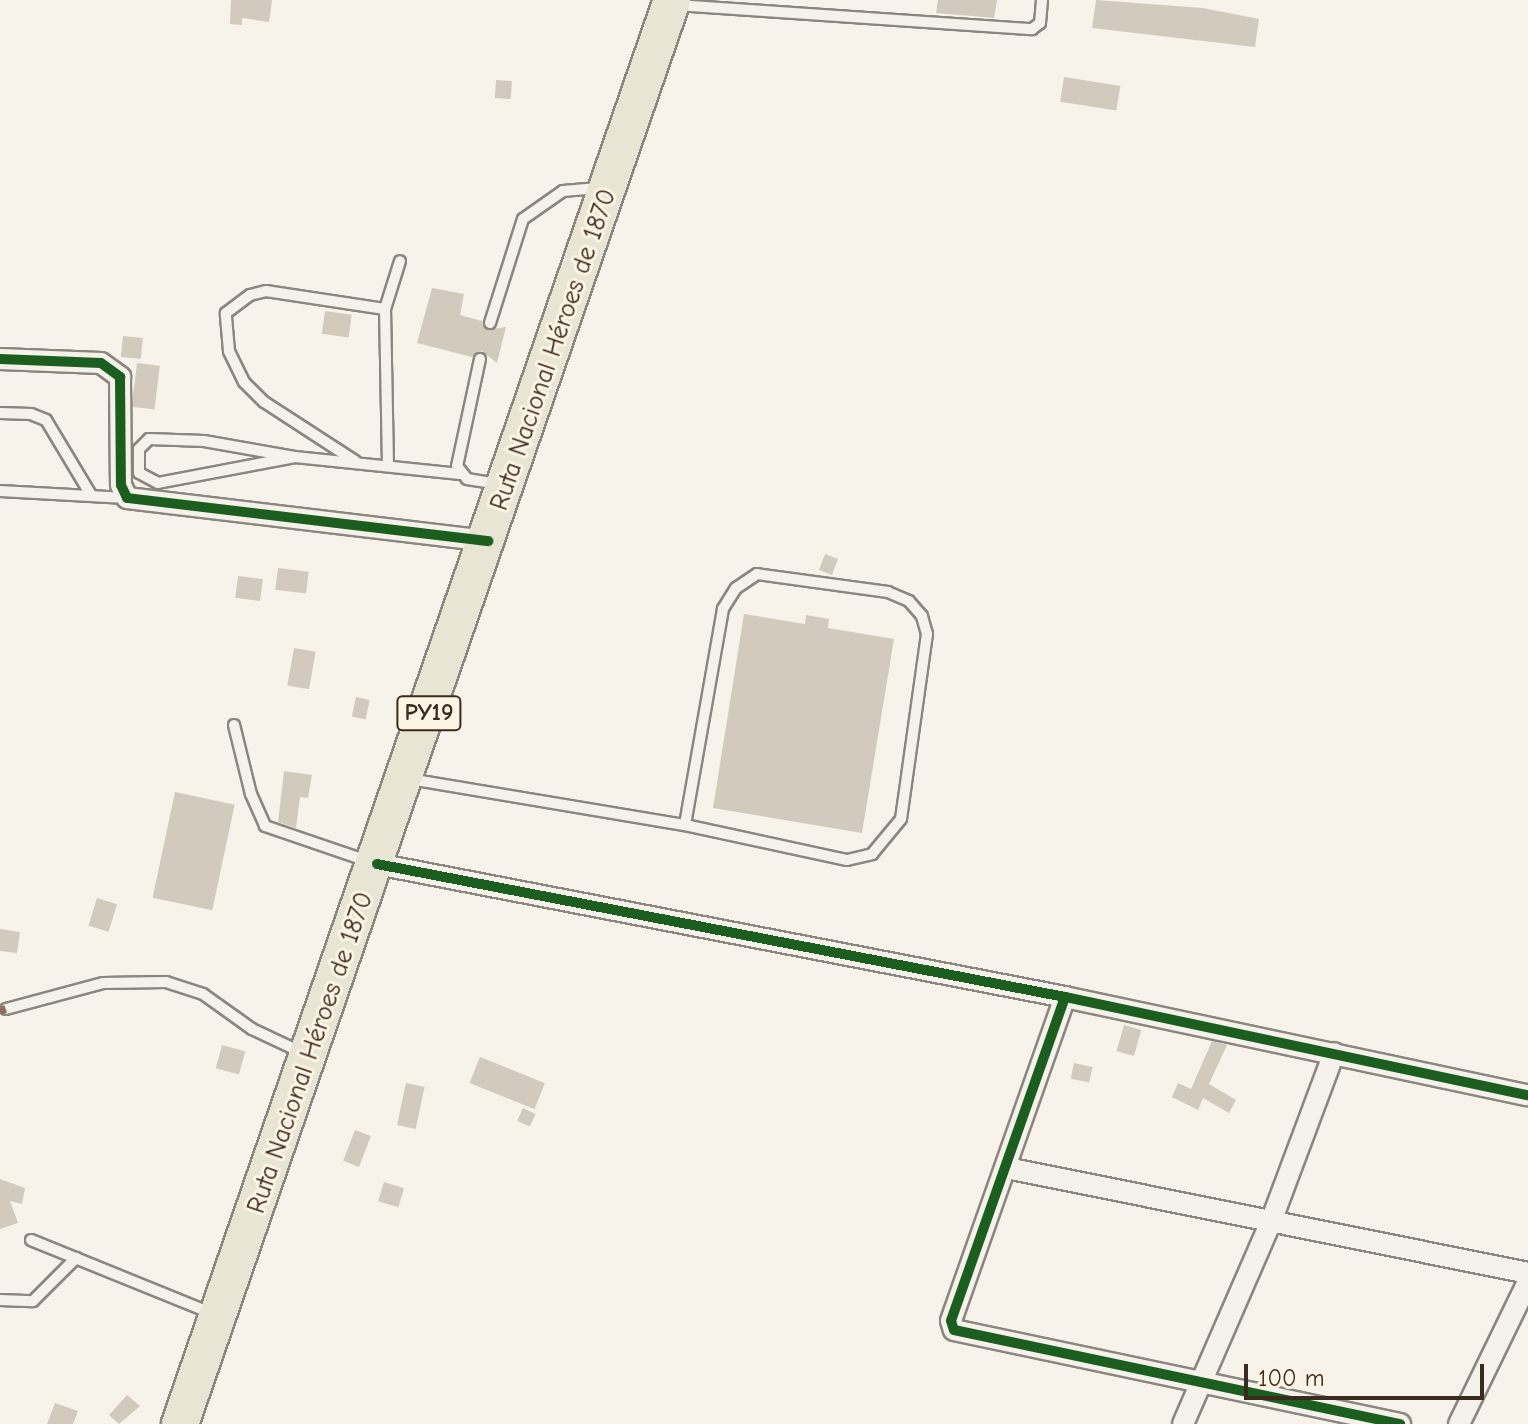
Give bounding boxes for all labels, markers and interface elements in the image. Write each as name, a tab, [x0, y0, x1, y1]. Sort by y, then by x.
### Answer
street label: Ruta Nacional Héroes de 1870	[484, 185, 624, 515]
road number: PY19	[395, 693, 463, 733]
street label: Ruta Nacional Héroes de 1870	[241, 888, 381, 1218]
scale bar	[1248, 1348, 1488, 1398]
text: 100 m	[1258, 1364, 1325, 1392]

